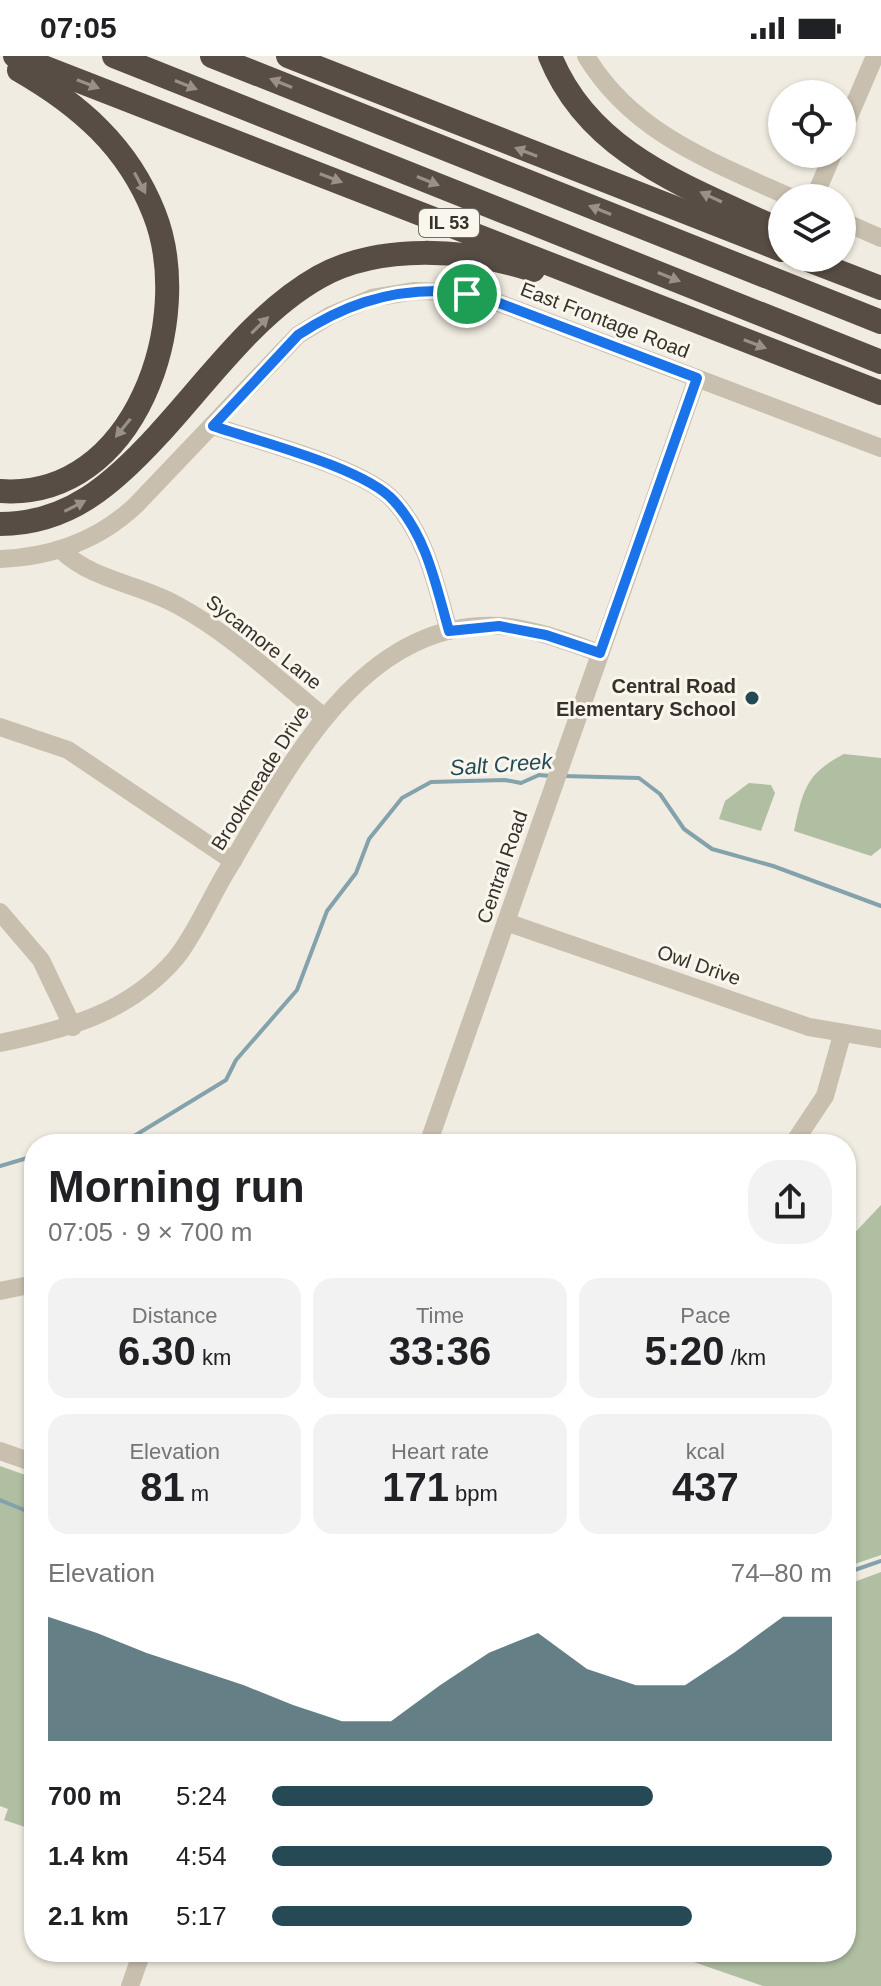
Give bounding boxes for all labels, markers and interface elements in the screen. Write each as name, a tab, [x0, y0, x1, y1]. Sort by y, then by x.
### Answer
text: 07:05	[40, 11, 117, 44]
one-way arrow	[269, 76, 293, 89]
one-way arrow	[76, 78, 100, 91]
one-way arrow	[174, 79, 198, 92]
map controls	[768, 80, 856, 272]
button: locate	[768, 80, 856, 168]
one-way arrow	[514, 145, 538, 158]
one-way arrow	[133, 171, 146, 194]
one-way arrow	[319, 172, 343, 185]
one-way arrow	[416, 175, 440, 188]
button: layers	[768, 184, 856, 272]
one-way arrow	[700, 190, 723, 204]
one-way arrow	[588, 203, 612, 216]
road number: IL 53	[419, 209, 479, 237]
pin	[433, 260, 501, 328]
one-way arrow	[657, 271, 681, 284]
icon: arrive	[445, 272, 489, 316]
street label: East Frontage Road	[518, 278, 692, 362]
one-way arrow	[250, 317, 269, 335]
one-way arrow	[743, 338, 767, 351]
one-way arrow	[115, 418, 132, 438]
one-way arrow	[63, 500, 86, 513]
street label: Sycamore Lane	[202, 590, 326, 694]
place label: Central Road Elementary School	[556, 675, 736, 720]
marker: Central Road Elementary School	[743, 689, 761, 707]
street label: Brookmeade Drive	[207, 702, 313, 854]
water label: Salt Creek	[449, 748, 554, 781]
street label: Central Road	[472, 808, 532, 926]
street label: Owl Drive	[654, 940, 744, 990]
button: share	[748, 1160, 832, 1244]
text: Morning run	[48, 1162, 305, 1211]
text: 07:05 · 9 × 700 m	[48, 1217, 253, 1247]
text: Distance	[132, 1303, 217, 1328]
text: Time	[416, 1303, 464, 1328]
text: Pace	[680, 1303, 730, 1328]
text: 6.30	[118, 1329, 196, 1373]
text: 33:36	[389, 1329, 491, 1373]
text: 5:20	[645, 1329, 725, 1373]
text: km	[196, 1345, 231, 1370]
text: /km	[725, 1345, 766, 1370]
text: Elevation	[129, 1439, 220, 1464]
text: Heart rate	[391, 1439, 489, 1464]
text: kcal	[686, 1439, 725, 1464]
text: 81	[140, 1465, 185, 1509]
text: 171	[382, 1465, 449, 1509]
text: 437	[672, 1465, 739, 1509]
text: m	[185, 1481, 209, 1506]
text: bpm	[449, 1481, 498, 1506]
text: Elevation	[48, 1558, 155, 1588]
text: 74–80 m	[731, 1558, 832, 1588]
text: 700 m	[48, 1781, 122, 1811]
text: 5:24	[176, 1781, 227, 1811]
text: 1.4 km	[48, 1841, 129, 1871]
text: 4:54	[176, 1841, 227, 1871]
text: 2.1 km	[48, 1901, 129, 1931]
text: 5:17	[176, 1901, 227, 1931]

